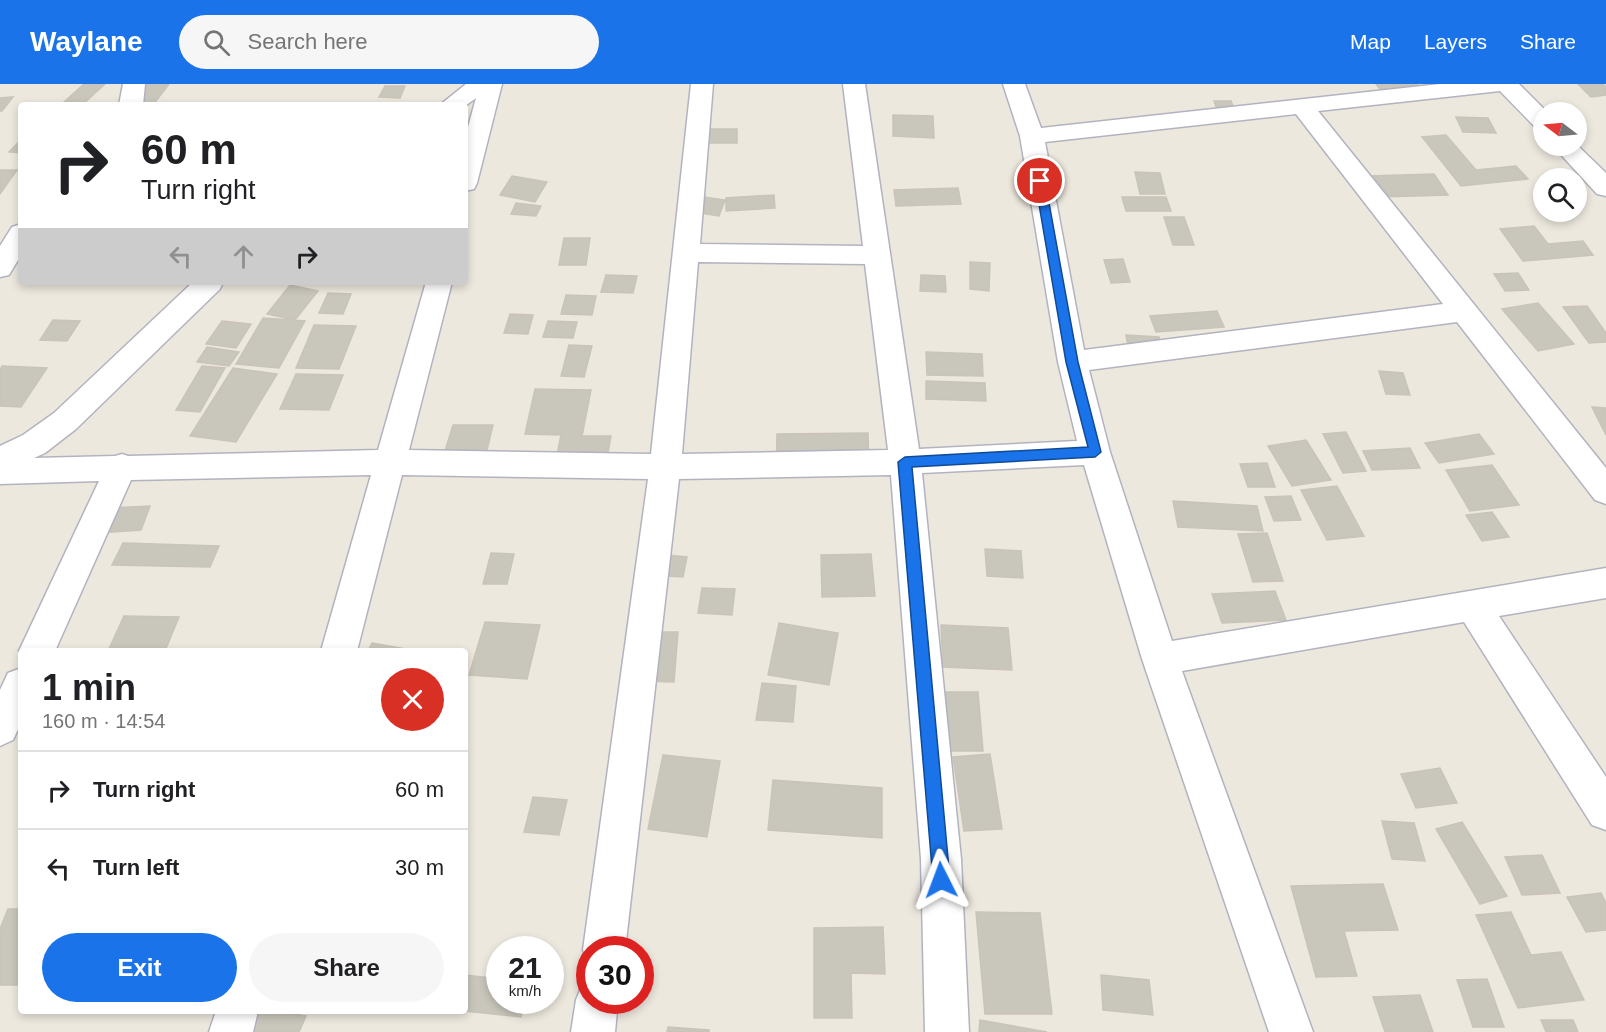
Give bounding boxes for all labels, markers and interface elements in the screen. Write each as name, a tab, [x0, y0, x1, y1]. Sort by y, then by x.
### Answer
search box	[179, 15, 599, 69]
text: Waylane	[30, 26, 143, 57]
icon: search	[200, 26, 233, 59]
text: Search here	[248, 29, 367, 54]
text: Map	[1350, 30, 1391, 53]
text: Layers	[1424, 30, 1487, 53]
text: Share	[1520, 30, 1576, 53]
north arrow	[1533, 102, 1587, 156]
map controls	[1533, 102, 1587, 222]
icon: right	[42, 126, 120, 204]
text: 60 m	[141, 126, 237, 173]
pin	[1014, 155, 1065, 206]
icon: arrive	[1023, 164, 1056, 197]
button: search	[1533, 168, 1587, 222]
text: Turn right	[141, 175, 256, 205]
icon: left	[164, 240, 197, 273]
icon: ahead	[227, 240, 260, 273]
icon: right	[290, 240, 323, 273]
text: 1 min	[42, 667, 136, 708]
button: close	[381, 668, 444, 731]
text: 160 m · 14:54	[42, 710, 165, 732]
icon: right	[42, 774, 75, 807]
text: Turn right	[93, 777, 195, 802]
text: 60 m	[395, 777, 444, 802]
position arrow	[909, 848, 973, 912]
icon: left	[42, 852, 75, 885]
text: Turn left	[93, 855, 179, 880]
text: 30 m	[395, 855, 444, 880]
button: Exit	[42, 933, 237, 1002]
button: Share	[249, 933, 444, 1002]
speed limit sign: 30	[576, 936, 654, 1014]
text: 21	[508, 951, 542, 984]
text: km/h	[509, 982, 541, 999]

